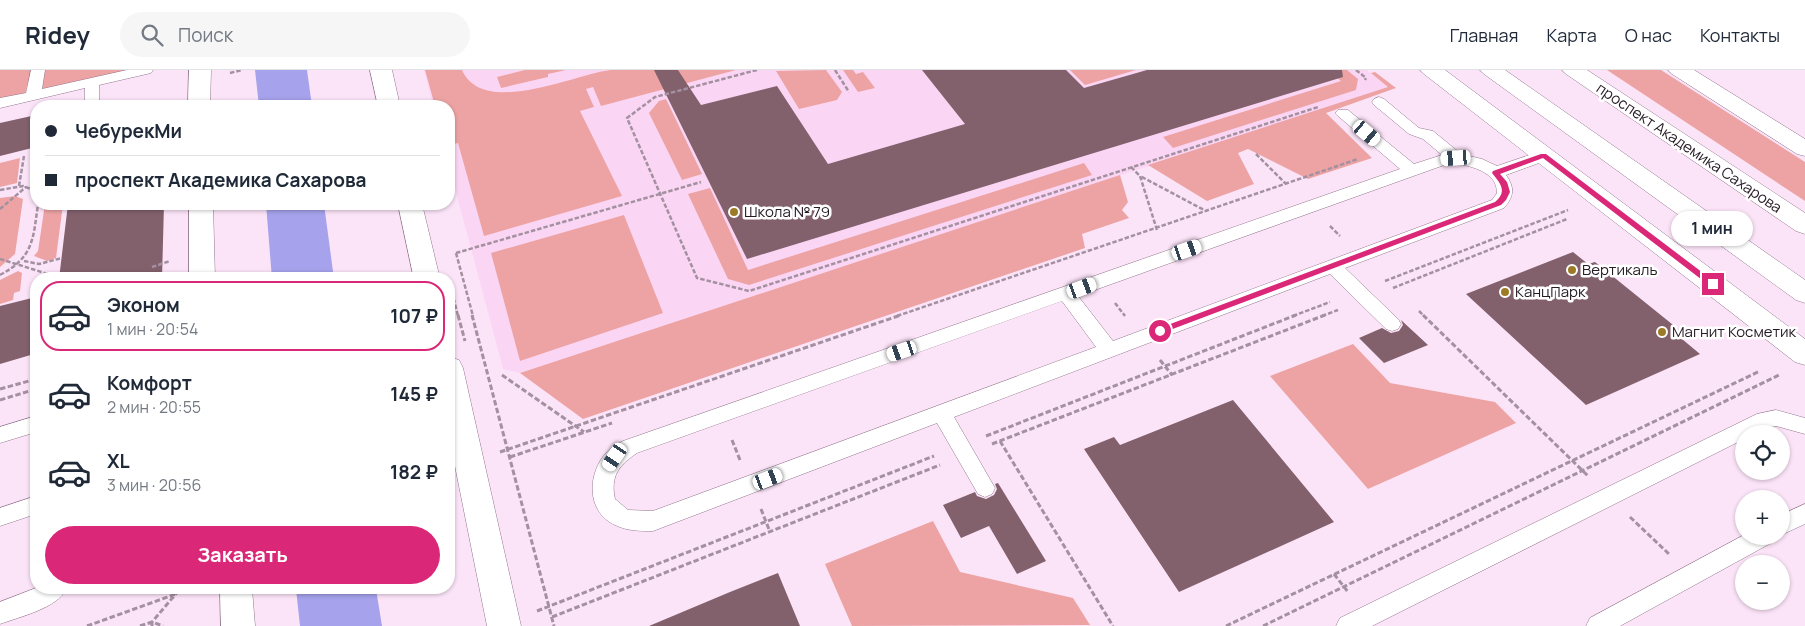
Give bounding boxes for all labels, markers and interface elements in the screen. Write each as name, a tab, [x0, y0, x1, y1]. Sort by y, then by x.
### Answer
search box	[120, 12, 470, 57]
text: Ridey	[25, 18, 90, 51]
icon: search	[138, 21, 166, 49]
text: Поиск	[178, 22, 233, 48]
text: Главная	[1450, 23, 1519, 47]
text: Карта	[1547, 23, 1597, 47]
text: О нас	[1625, 23, 1672, 47]
text: Контакты	[1700, 23, 1780, 47]
street label: проспект Академика Сахарова	[1592, 78, 1786, 218]
text: ЧебурекМи	[75, 118, 182, 144]
car	[1350, 118, 1383, 148]
car	[1440, 149, 1471, 167]
text: проспект Академика Сахарова	[75, 167, 367, 193]
place label: Школа № 79	[744, 201, 830, 222]
marker: Школа № 79	[728, 206, 740, 218]
callout: 1 мин	[1672, 212, 1754, 246]
text: 1 мин	[1691, 217, 1733, 239]
car	[1170, 238, 1203, 262]
place label: Вертикаль	[1582, 259, 1657, 280]
marker: Вертикаль	[1566, 264, 1578, 276]
route end	[1702, 273, 1724, 295]
car	[1065, 276, 1098, 300]
place label: КанцПарк	[1515, 281, 1586, 302]
marker: КанцПарк	[1499, 286, 1511, 298]
text: Эконом	[107, 292, 180, 318]
icon: car	[47, 294, 92, 339]
text: 107 ₽	[390, 303, 438, 329]
text: 1 мин · 20:54	[107, 318, 198, 340]
route start	[1149, 320, 1171, 342]
place label: Магнит Косметик	[1672, 321, 1797, 342]
marker: Магнит Косметик	[1656, 326, 1668, 338]
car	[885, 339, 918, 363]
text: Комфорт	[107, 370, 192, 396]
icon: car	[47, 372, 92, 417]
text: 145 ₽	[390, 381, 438, 407]
text: 2 мин · 20:55	[107, 396, 201, 418]
map controls	[1735, 425, 1790, 610]
button: locate	[1735, 425, 1790, 480]
car	[600, 440, 629, 474]
text: XL	[107, 448, 130, 474]
icon: car	[47, 450, 92, 495]
text: 182 ₽	[390, 459, 438, 485]
car	[751, 467, 784, 491]
text: 3 мин · 20:56	[107, 474, 202, 496]
button: +	[1735, 490, 1790, 545]
button: Заказать	[45, 526, 440, 584]
button: −	[1735, 555, 1790, 610]

